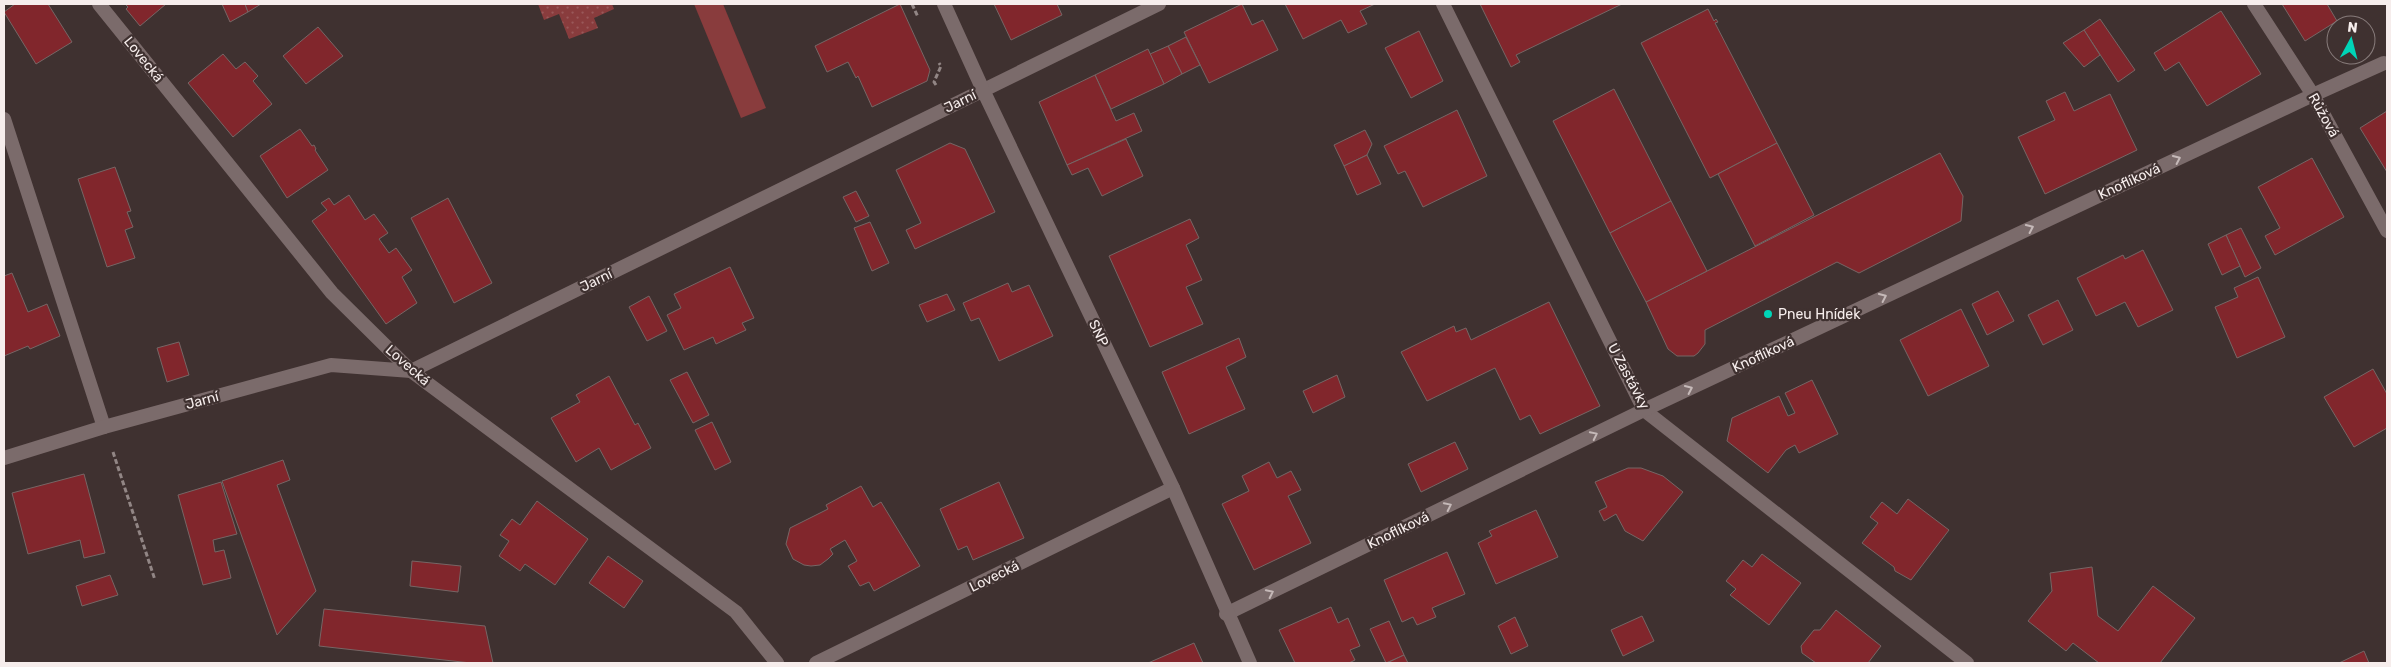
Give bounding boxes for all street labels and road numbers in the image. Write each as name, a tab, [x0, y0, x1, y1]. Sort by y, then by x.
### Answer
street label: Lovecká	[120, 33, 167, 85]
street label: Jarní	[941, 86, 980, 116]
street label: Růžová	[2305, 90, 2343, 140]
street label: Knoflíková	[2095, 160, 2163, 203]
street label: Jarní	[577, 265, 616, 295]
street label: SNP	[1085, 317, 1112, 349]
street label: Knoflíková	[1729, 333, 1797, 376]
street label: U Zastávky	[1604, 340, 1653, 412]
street label: Lovecká	[382, 341, 433, 389]
street label: Jarní	[184, 388, 221, 413]
street label: Knoflíková	[1365, 508, 1432, 553]
street label: Lovecká	[966, 557, 1022, 596]

